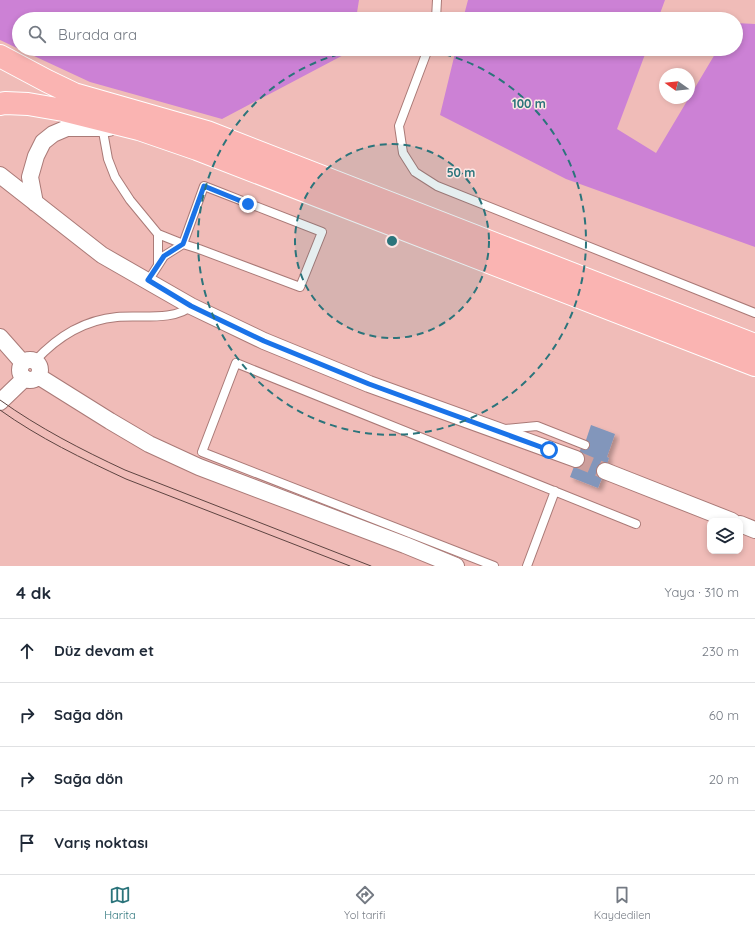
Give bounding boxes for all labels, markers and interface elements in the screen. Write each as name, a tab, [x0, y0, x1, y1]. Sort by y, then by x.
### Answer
search box	[12, 12, 743, 56]
icon: search	[26, 23, 48, 45]
text: Burada ara	[58, 25, 137, 44]
north arrow	[659, 68, 695, 104]
text: 100 m	[512, 96, 546, 111]
text: 50 m	[447, 165, 475, 180]
route end	[239, 195, 257, 213]
centre of rings	[385, 234, 399, 248]
route start	[540, 441, 558, 459]
map controls	[707, 518, 743, 554]
button: layers	[707, 518, 743, 554]
text: 4 dk	[16, 582, 51, 603]
text: Yaya · 310 m	[665, 584, 739, 600]
icon: ahead	[16, 640, 38, 662]
text: Düz devam et	[54, 641, 154, 660]
text: 230 m	[702, 643, 739, 659]
icon: right	[16, 704, 38, 726]
text: Sağa dön	[54, 705, 123, 724]
text: 60 m	[709, 707, 739, 723]
icon: right	[16, 768, 38, 790]
text: Sağa dön	[54, 769, 123, 788]
text: 20 m	[709, 771, 739, 787]
icon: arrive	[16, 832, 38, 854]
text: Varış noktası	[54, 833, 148, 852]
tab: Harita	[104, 884, 136, 922]
tab: Yol tarifi	[344, 884, 385, 922]
tab: Kaydedilen	[594, 884, 651, 922]

